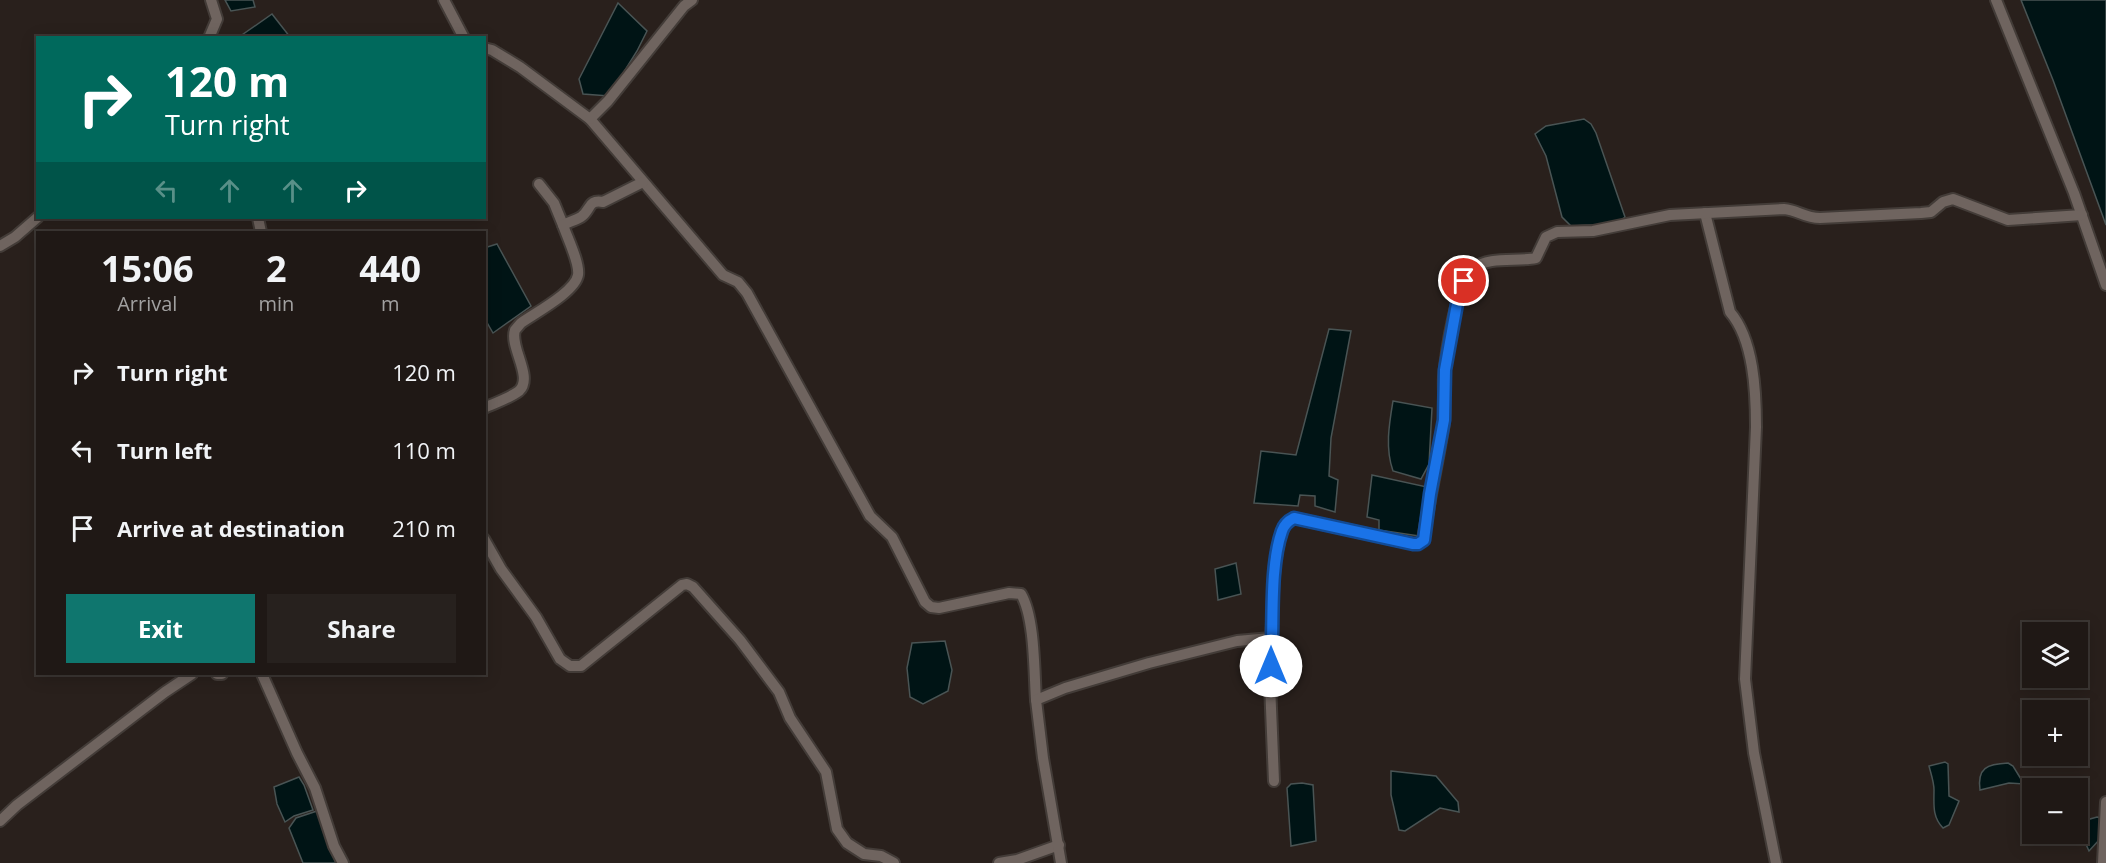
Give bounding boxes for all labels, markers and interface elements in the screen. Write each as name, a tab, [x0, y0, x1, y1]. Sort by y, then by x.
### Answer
text: 120 m	[165, 52, 289, 109]
icon: right	[66, 60, 144, 138]
text: Turn right	[165, 106, 290, 143]
icon: left	[150, 174, 183, 207]
icon: ahead	[213, 174, 246, 207]
icon: ahead	[276, 174, 309, 207]
icon: right	[339, 174, 372, 207]
text: 15:06	[101, 244, 194, 293]
text: 2	[266, 244, 287, 293]
text: 440	[359, 244, 421, 293]
pin	[1438, 255, 1489, 306]
icon: arrive	[1447, 264, 1480, 297]
text: Arrival	[117, 290, 177, 317]
text: min	[258, 290, 294, 317]
text: m	[381, 290, 399, 317]
icon: right	[66, 356, 99, 389]
text: Turn right	[117, 357, 228, 387]
text: 120 m	[392, 357, 456, 387]
icon: left	[66, 434, 99, 467]
text: Turn left	[117, 435, 212, 465]
text: 110 m	[392, 435, 456, 465]
icon: arrive	[66, 512, 99, 545]
text: Arrive at destination	[117, 513, 345, 543]
text: 210 m	[392, 513, 456, 543]
button: Exit	[66, 594, 255, 663]
button: Share	[267, 594, 456, 663]
map controls	[2022, 622, 2088, 844]
button: layers	[2022, 622, 2088, 688]
position arrow	[1239, 634, 1303, 698]
button: +	[2022, 700, 2088, 766]
button: −	[2022, 778, 2088, 844]

